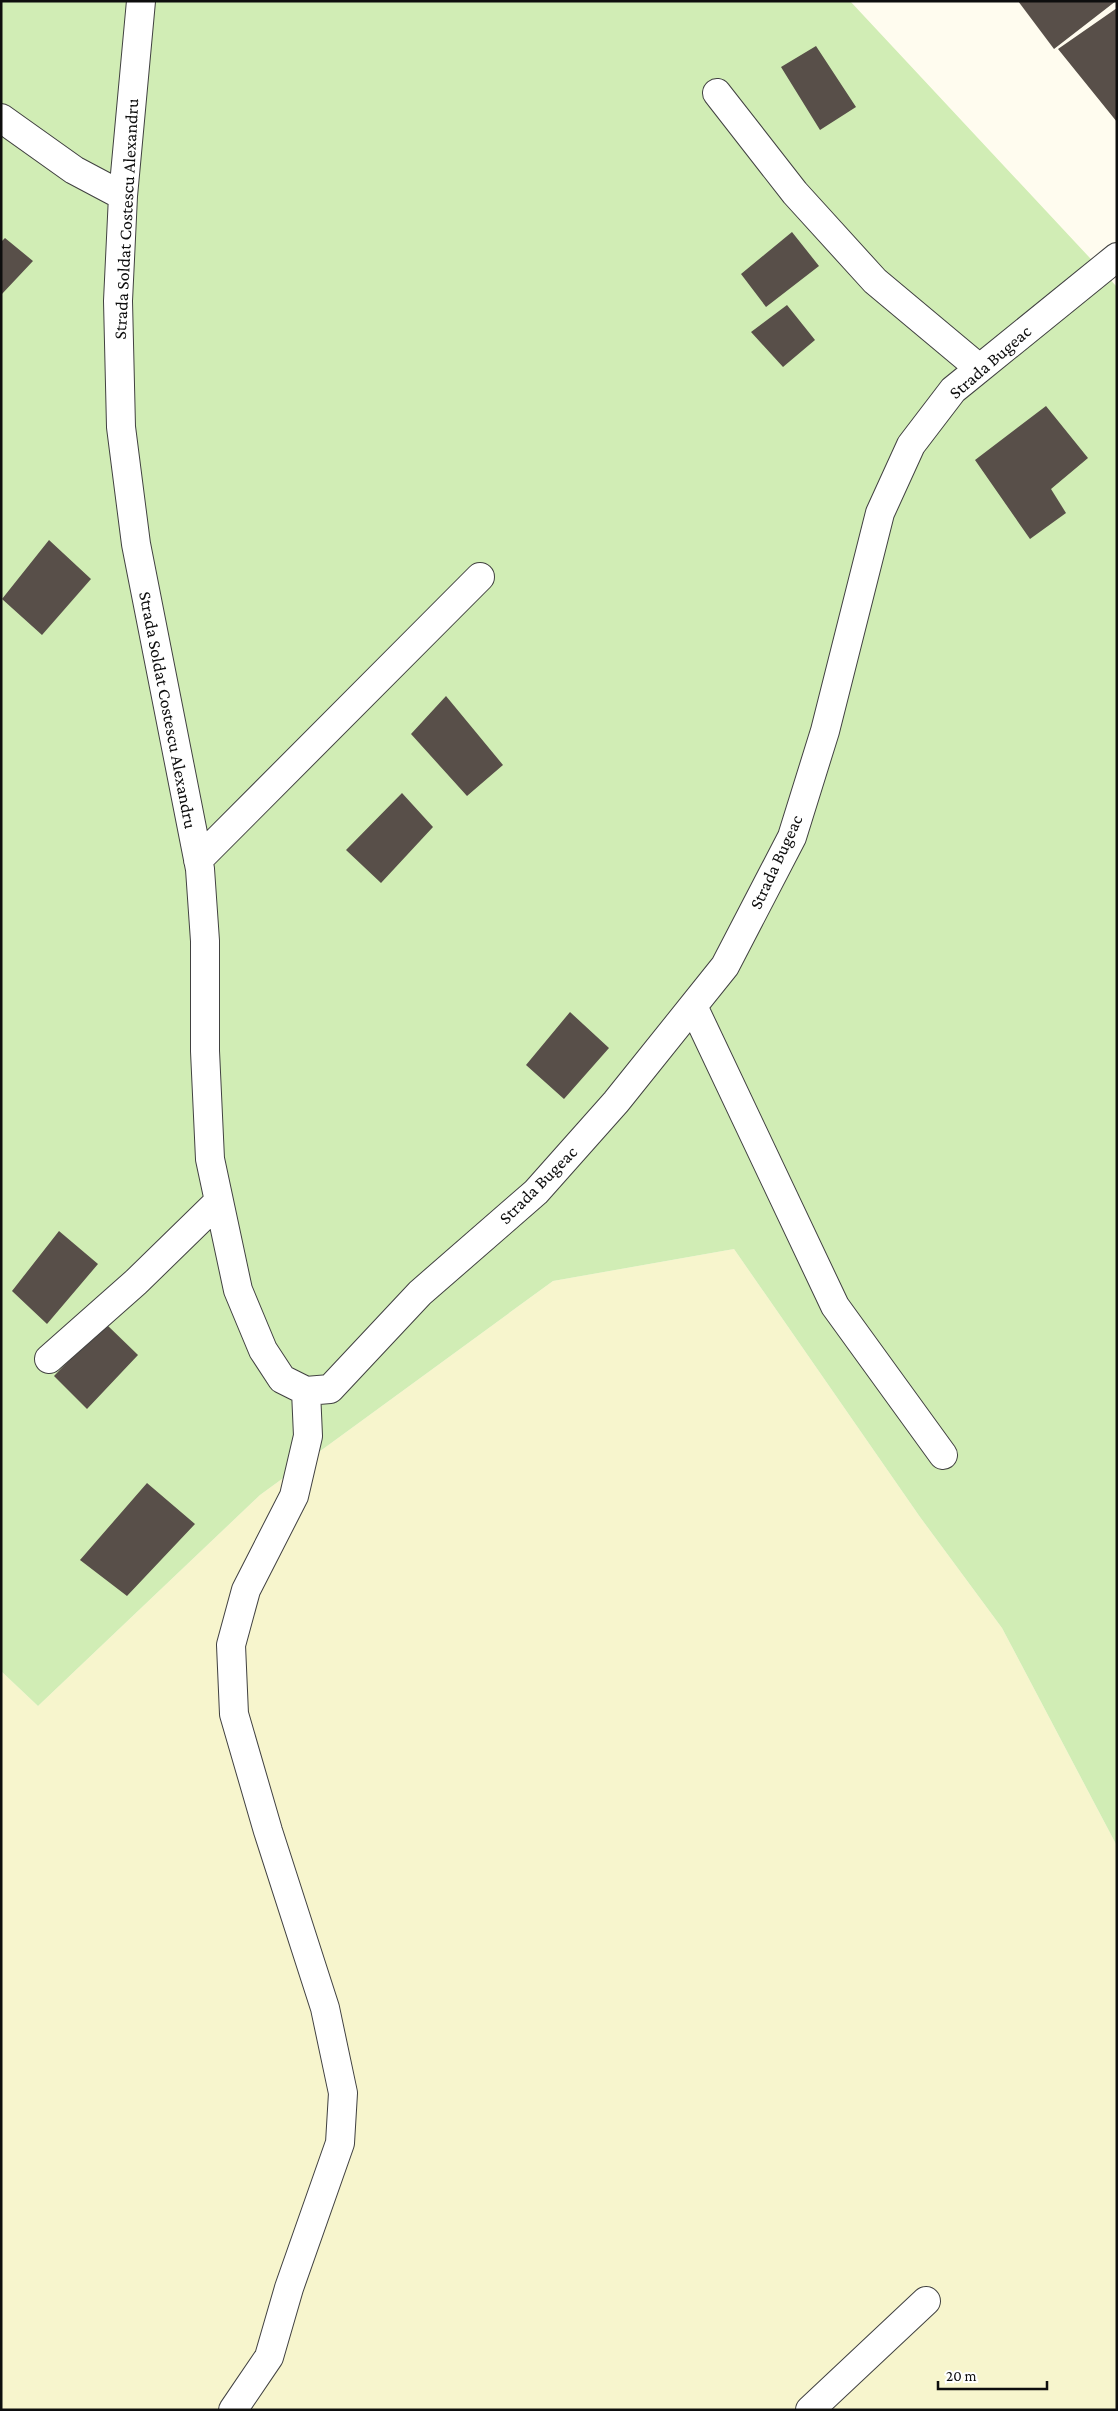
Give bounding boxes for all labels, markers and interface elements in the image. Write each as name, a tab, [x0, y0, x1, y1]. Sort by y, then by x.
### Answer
street label: Strada Soldat Costescu Alexandru	[110, 98, 142, 340]
street label: Strada Bugeac	[945, 321, 1035, 403]
street label: Strada Soldat Costescu Alexandru	[135, 590, 201, 831]
street label: Strada Bugeac	[745, 811, 807, 912]
street label: Strada Bugeac	[495, 1142, 581, 1228]
scale bar	[938, 2358, 1047, 2390]
text: 20 m	[946, 2368, 977, 2384]

